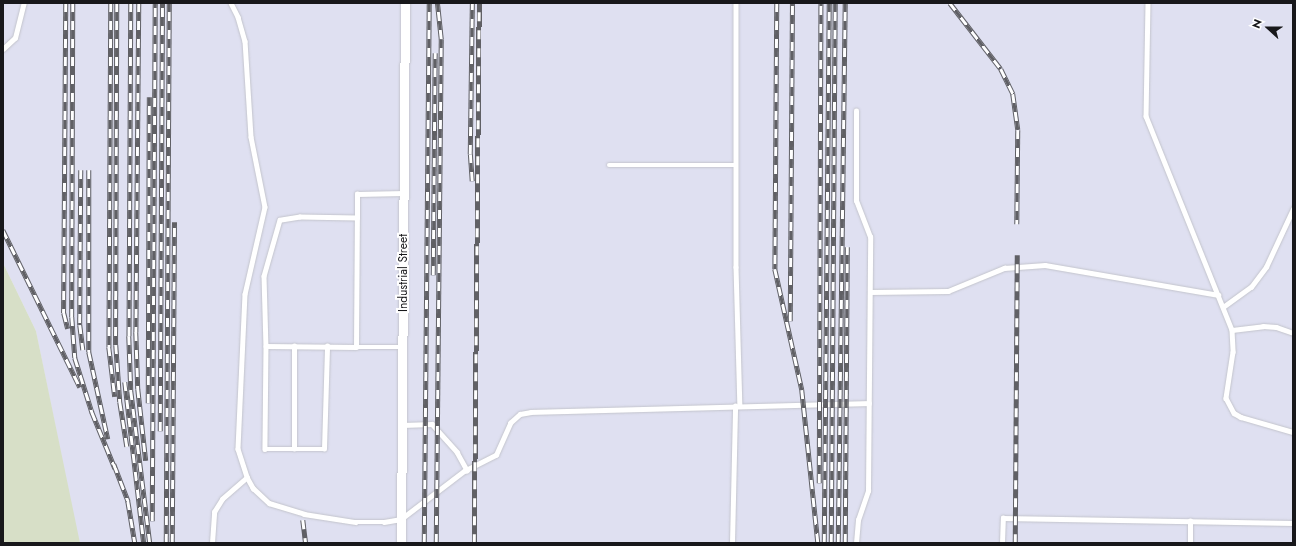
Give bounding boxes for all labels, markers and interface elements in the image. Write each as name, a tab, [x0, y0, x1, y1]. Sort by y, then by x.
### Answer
north arrow	[1248, 8, 1288, 48]
text: N	[1248, 17, 1266, 31]
street label: Industrial Street	[397, 234, 411, 312]

